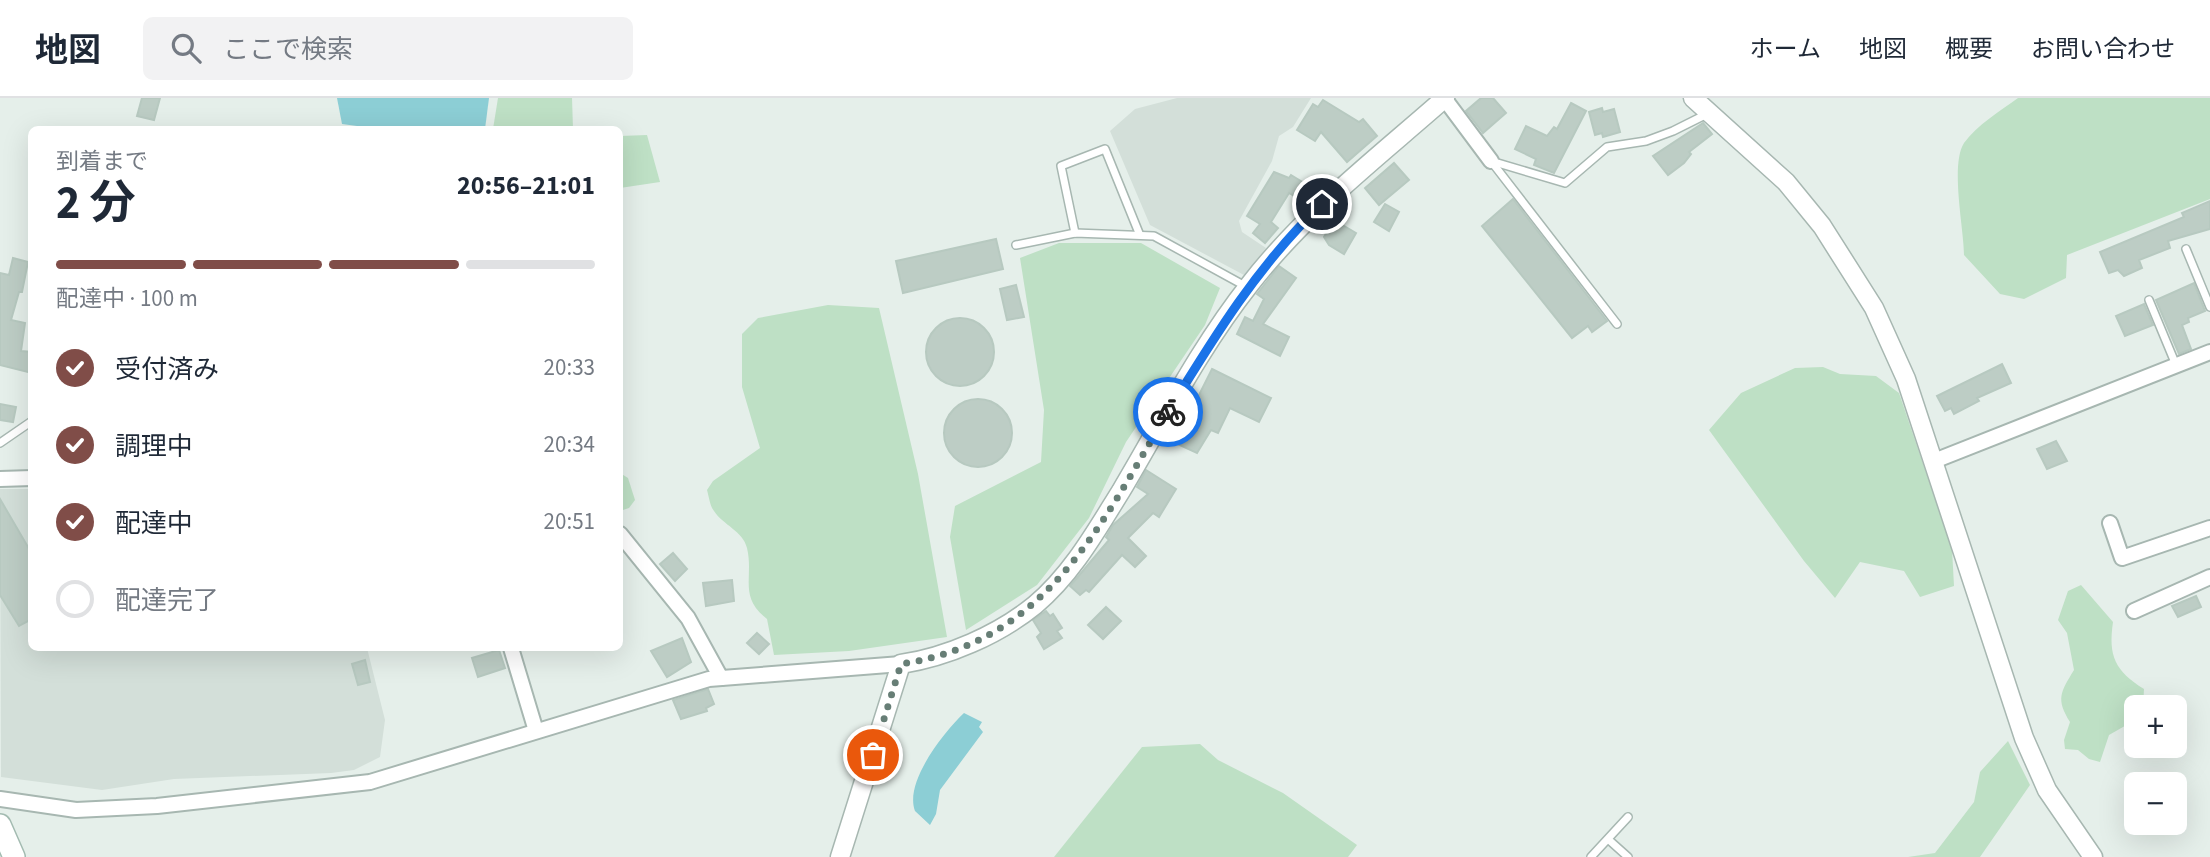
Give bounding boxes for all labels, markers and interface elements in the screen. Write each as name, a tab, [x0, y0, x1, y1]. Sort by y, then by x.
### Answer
search box	[143, 17, 633, 80]
text: 地図	[35, 27, 101, 74]
icon: search	[167, 29, 205, 67]
text: ここで検索	[223, 31, 353, 68]
text: ホーム	[1750, 32, 1821, 67]
text: 地図	[1859, 32, 1907, 67]
text: 概要	[1945, 32, 1993, 67]
text: お問い合わせ	[2031, 32, 2175, 67]
text: 到着まで	[56, 145, 148, 178]
text: 20:56–21:01	[457, 167, 595, 204]
text: 2 分	[56, 171, 136, 236]
pin	[1292, 174, 1352, 234]
icon: home	[1303, 185, 1341, 223]
text: 配達中 · 100 m	[56, 282, 198, 315]
icon: check	[56, 349, 94, 387]
text: 受付済み	[115, 351, 219, 388]
text: 20:33	[544, 351, 595, 384]
courier	[1133, 377, 1203, 447]
icon: bike	[1149, 393, 1187, 431]
icon: check	[56, 426, 94, 464]
text: 調理中	[115, 428, 193, 465]
text: 20:34	[544, 428, 595, 461]
icon: check	[56, 503, 94, 541]
text: 配達中	[115, 505, 193, 542]
text: 20:51	[544, 505, 595, 538]
text: 配達完了	[115, 582, 219, 619]
map controls	[2124, 695, 2187, 835]
button: +	[2124, 695, 2187, 758]
pin	[843, 725, 903, 785]
icon: bag	[854, 736, 892, 774]
button: −	[2124, 772, 2187, 835]

